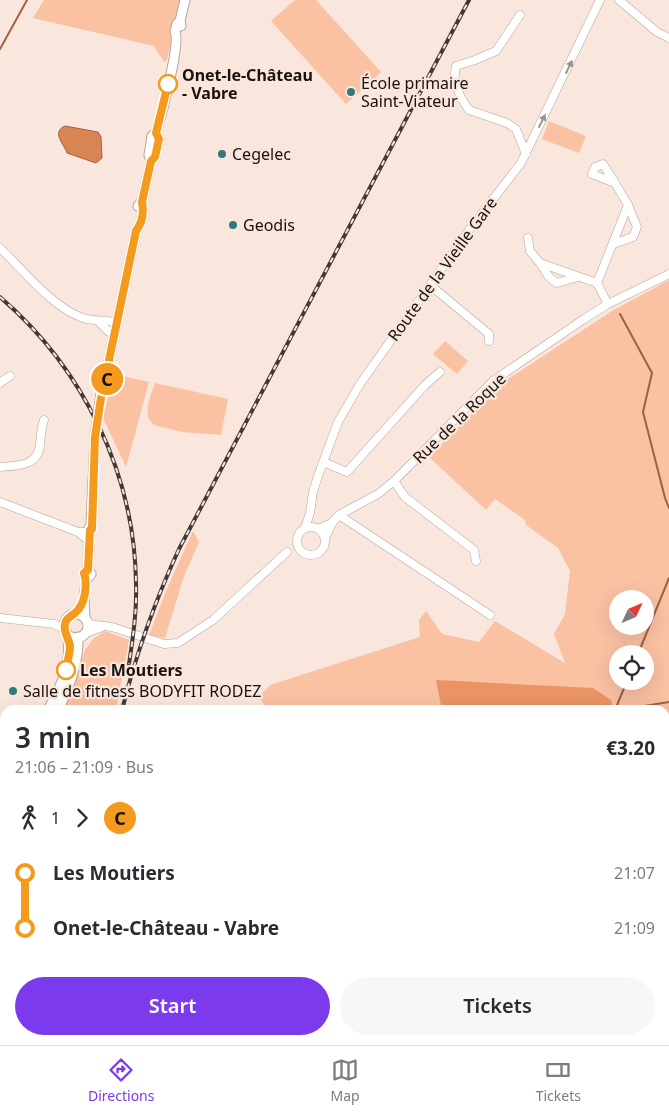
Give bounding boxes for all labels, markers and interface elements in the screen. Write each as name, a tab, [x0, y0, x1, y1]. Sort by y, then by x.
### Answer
one-way arrow	[565, 60, 573, 74]
place label: Onet-le-Château - Vabre	[182, 64, 313, 104]
place label: École primaire Saint-Viateur	[361, 72, 469, 112]
marker: Onet-le-Château - Vabre	[158, 74, 178, 94]
marker: École primaire Saint-Viateur	[345, 86, 357, 98]
one-way arrow	[538, 114, 546, 128]
place label: Cegelec	[232, 143, 291, 165]
marker: Cegelec	[216, 148, 228, 160]
street label: Route de la Vieille Gare	[382, 193, 502, 345]
place label: Geodis	[243, 214, 295, 236]
marker: Geodis	[227, 219, 239, 231]
line badge: C	[91, 363, 123, 395]
text: C	[101, 367, 113, 391]
street label: Rue de la Roque	[408, 368, 510, 468]
north arrow	[609, 590, 654, 635]
map controls	[609, 590, 654, 690]
button: locate	[609, 645, 654, 690]
place label: Les Moutiers	[80, 659, 183, 681]
marker: Les Moutiers	[56, 660, 76, 680]
place label: Salle de fitness BODYFIT RODEZ	[23, 680, 261, 702]
marker: Salle de fitness BODYFIT RODEZ	[7, 685, 19, 697]
text: 3 min	[15, 718, 91, 756]
text: €3.20	[606, 735, 655, 761]
text: 21:06 – 21:09 · Bus	[15, 756, 154, 778]
icon: walk	[15, 804, 43, 832]
icon: forward	[68, 804, 96, 832]
text: C	[114, 806, 126, 830]
text: 1	[51, 807, 60, 829]
text: Les Moutiers	[53, 860, 175, 886]
text: 21:07	[614, 862, 655, 884]
text: Onet-le-Château - Vabre	[53, 915, 279, 941]
text: 21:09	[614, 917, 655, 939]
button: Start	[15, 977, 330, 1035]
button: Tickets	[340, 977, 655, 1035]
tab: Directions	[88, 1056, 154, 1105]
tab: Map	[331, 1056, 360, 1105]
tab: Tickets	[536, 1056, 581, 1105]

